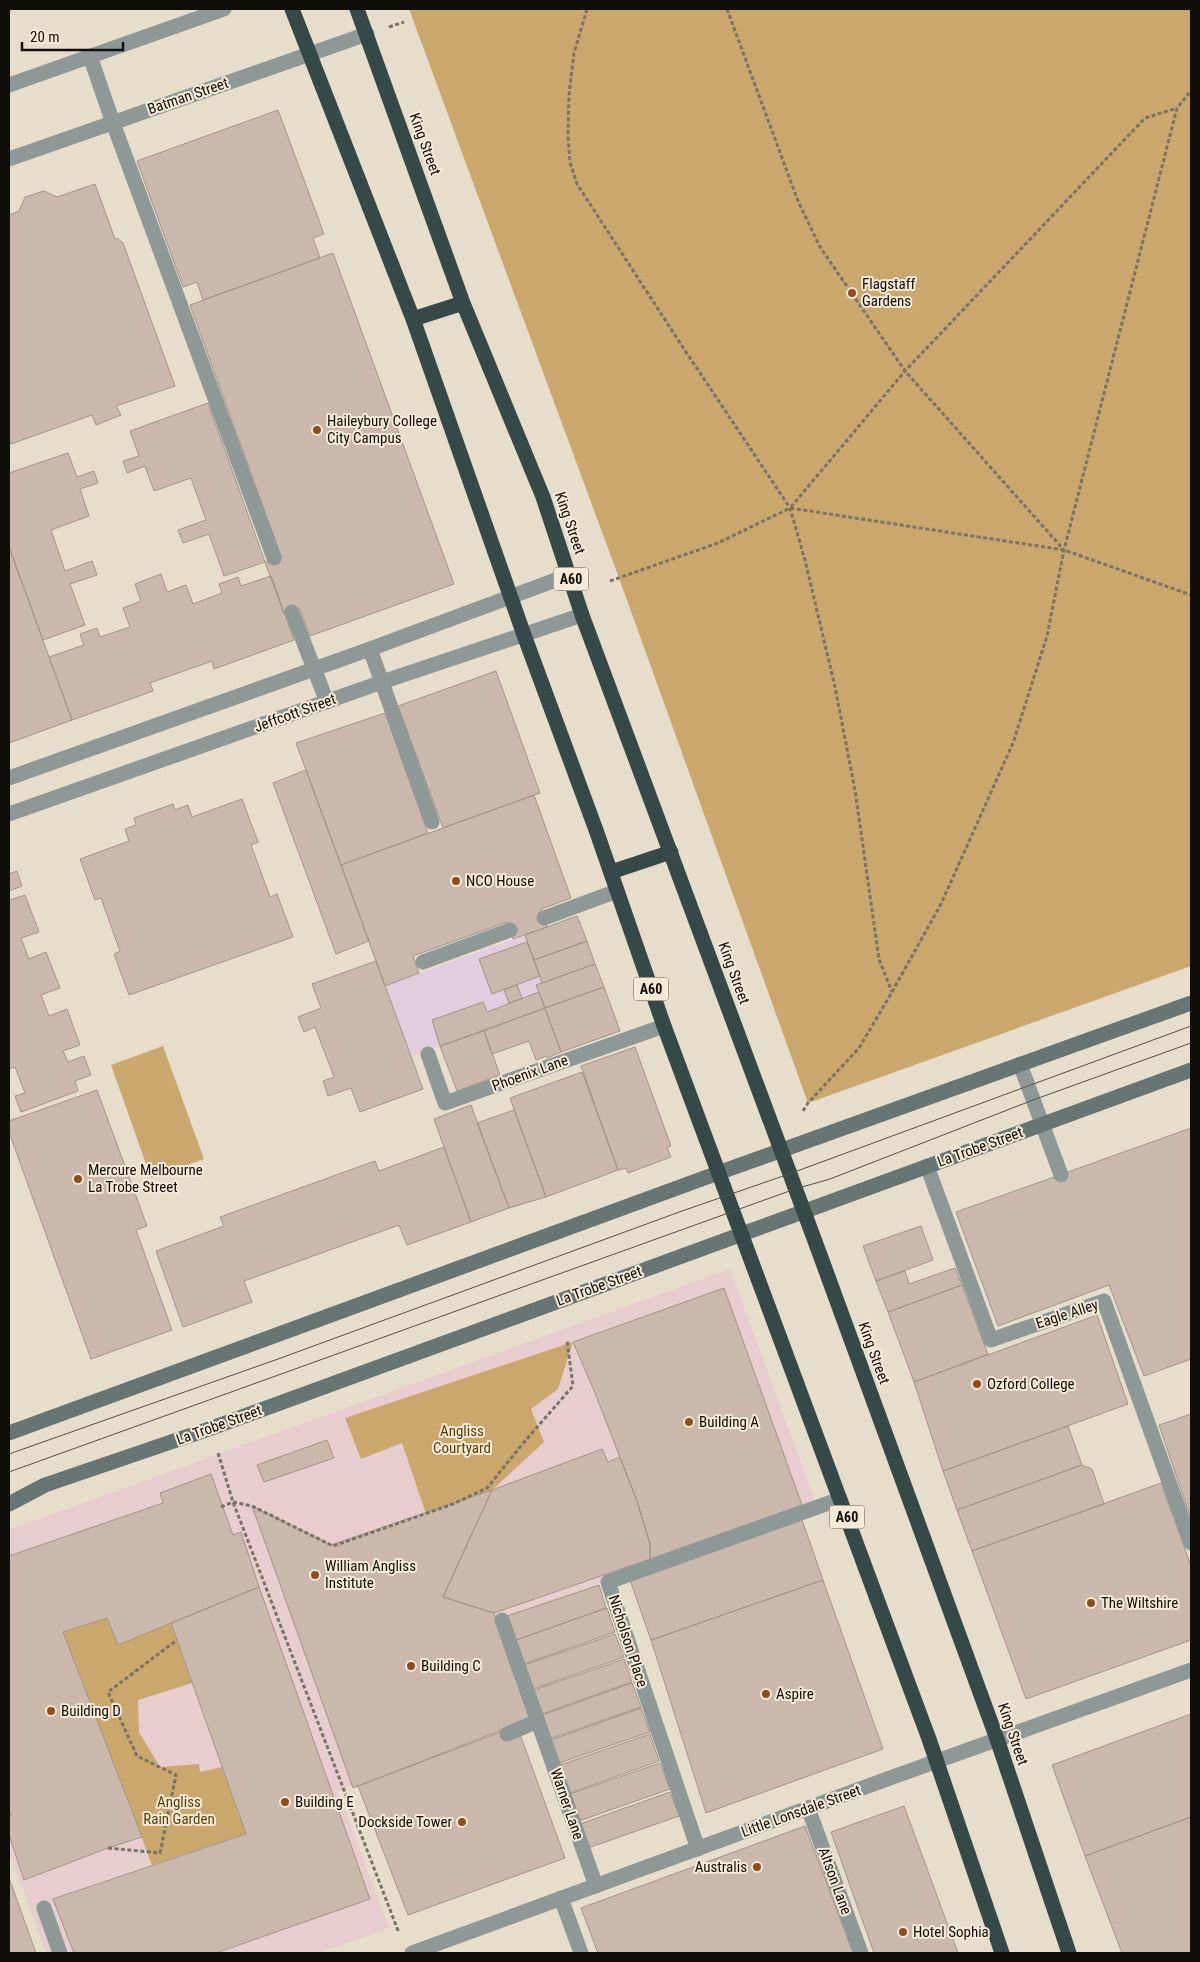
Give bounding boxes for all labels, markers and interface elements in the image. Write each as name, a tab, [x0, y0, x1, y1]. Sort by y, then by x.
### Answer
scale bar	[22, 20, 124, 52]
text: 20 m	[30, 28, 60, 46]
street label: Batman Street	[145, 74, 231, 118]
street label: King Street	[405, 110, 445, 178]
place label: Flagstaff Gardens	[862, 275, 915, 310]
marker: Flagstaff Gardens	[846, 287, 858, 299]
place label: Haileybury College City Campus	[327, 412, 437, 447]
marker: Haileybury College City Campus	[311, 424, 323, 436]
street label: King Street	[551, 489, 589, 557]
road number: A60	[554, 568, 588, 590]
street label: Jeffcott Street	[252, 690, 338, 736]
place label: NCO House	[466, 872, 534, 890]
marker: NCO House	[450, 875, 462, 887]
street label: King Street	[714, 939, 754, 1007]
road number: A60	[634, 978, 668, 1001]
street label: Phoenix Lane	[490, 1051, 570, 1095]
street label: La Trobe Street	[935, 1123, 1025, 1171]
place label: Mercure Melbourne La Trobe Street	[88, 1161, 203, 1196]
marker: Mercure Melbourne La Trobe Street	[72, 1173, 84, 1185]
street label: La Trobe Street	[554, 1262, 644, 1310]
street label: Eagle Alley	[1033, 1295, 1101, 1333]
street label: King Street	[854, 1319, 894, 1387]
place label: Ozford College	[987, 1375, 1075, 1393]
marker: Ozford College	[971, 1378, 983, 1390]
street label: La Trobe Street	[174, 1401, 264, 1449]
place label: Building A	[699, 1413, 759, 1431]
marker: Building A	[683, 1416, 695, 1428]
park label: Angliss Courtyard	[433, 1422, 491, 1457]
road number: A60	[830, 1505, 864, 1528]
place label: William Angliss Institute	[325, 1557, 416, 1592]
marker: William Angliss Institute	[309, 1569, 321, 1581]
street label: Nicholson Place	[605, 1593, 651, 1689]
place label: The Wiltshire	[1101, 1594, 1178, 1612]
marker: The Wiltshire	[1085, 1597, 1097, 1609]
place label: Building C	[421, 1657, 481, 1675]
marker: Building C	[405, 1660, 417, 1672]
place label: Aspire	[776, 1685, 814, 1703]
marker: Aspire	[760, 1688, 772, 1700]
street label: King Street	[994, 1700, 1032, 1768]
place label: Building D	[61, 1702, 121, 1720]
marker: Building D	[45, 1705, 57, 1717]
street label: Warner Lane	[546, 1766, 588, 1842]
street label: Little Lonsdale Street	[739, 1781, 863, 1841]
park label: Angliss Rain Garden	[143, 1793, 215, 1828]
place label: Building E	[295, 1793, 354, 1811]
marker: Building E	[279, 1796, 291, 1808]
place label: Dockside Tower	[358, 1813, 452, 1831]
marker: Dockside Tower	[456, 1816, 468, 1828]
street label: Altson Lane	[815, 1845, 855, 1917]
place label: Australis	[695, 1858, 747, 1876]
marker: Australis	[751, 1861, 763, 1873]
place label: Hotel Sophia	[913, 1923, 989, 1941]
marker: Hotel Sophia	[897, 1926, 909, 1938]

